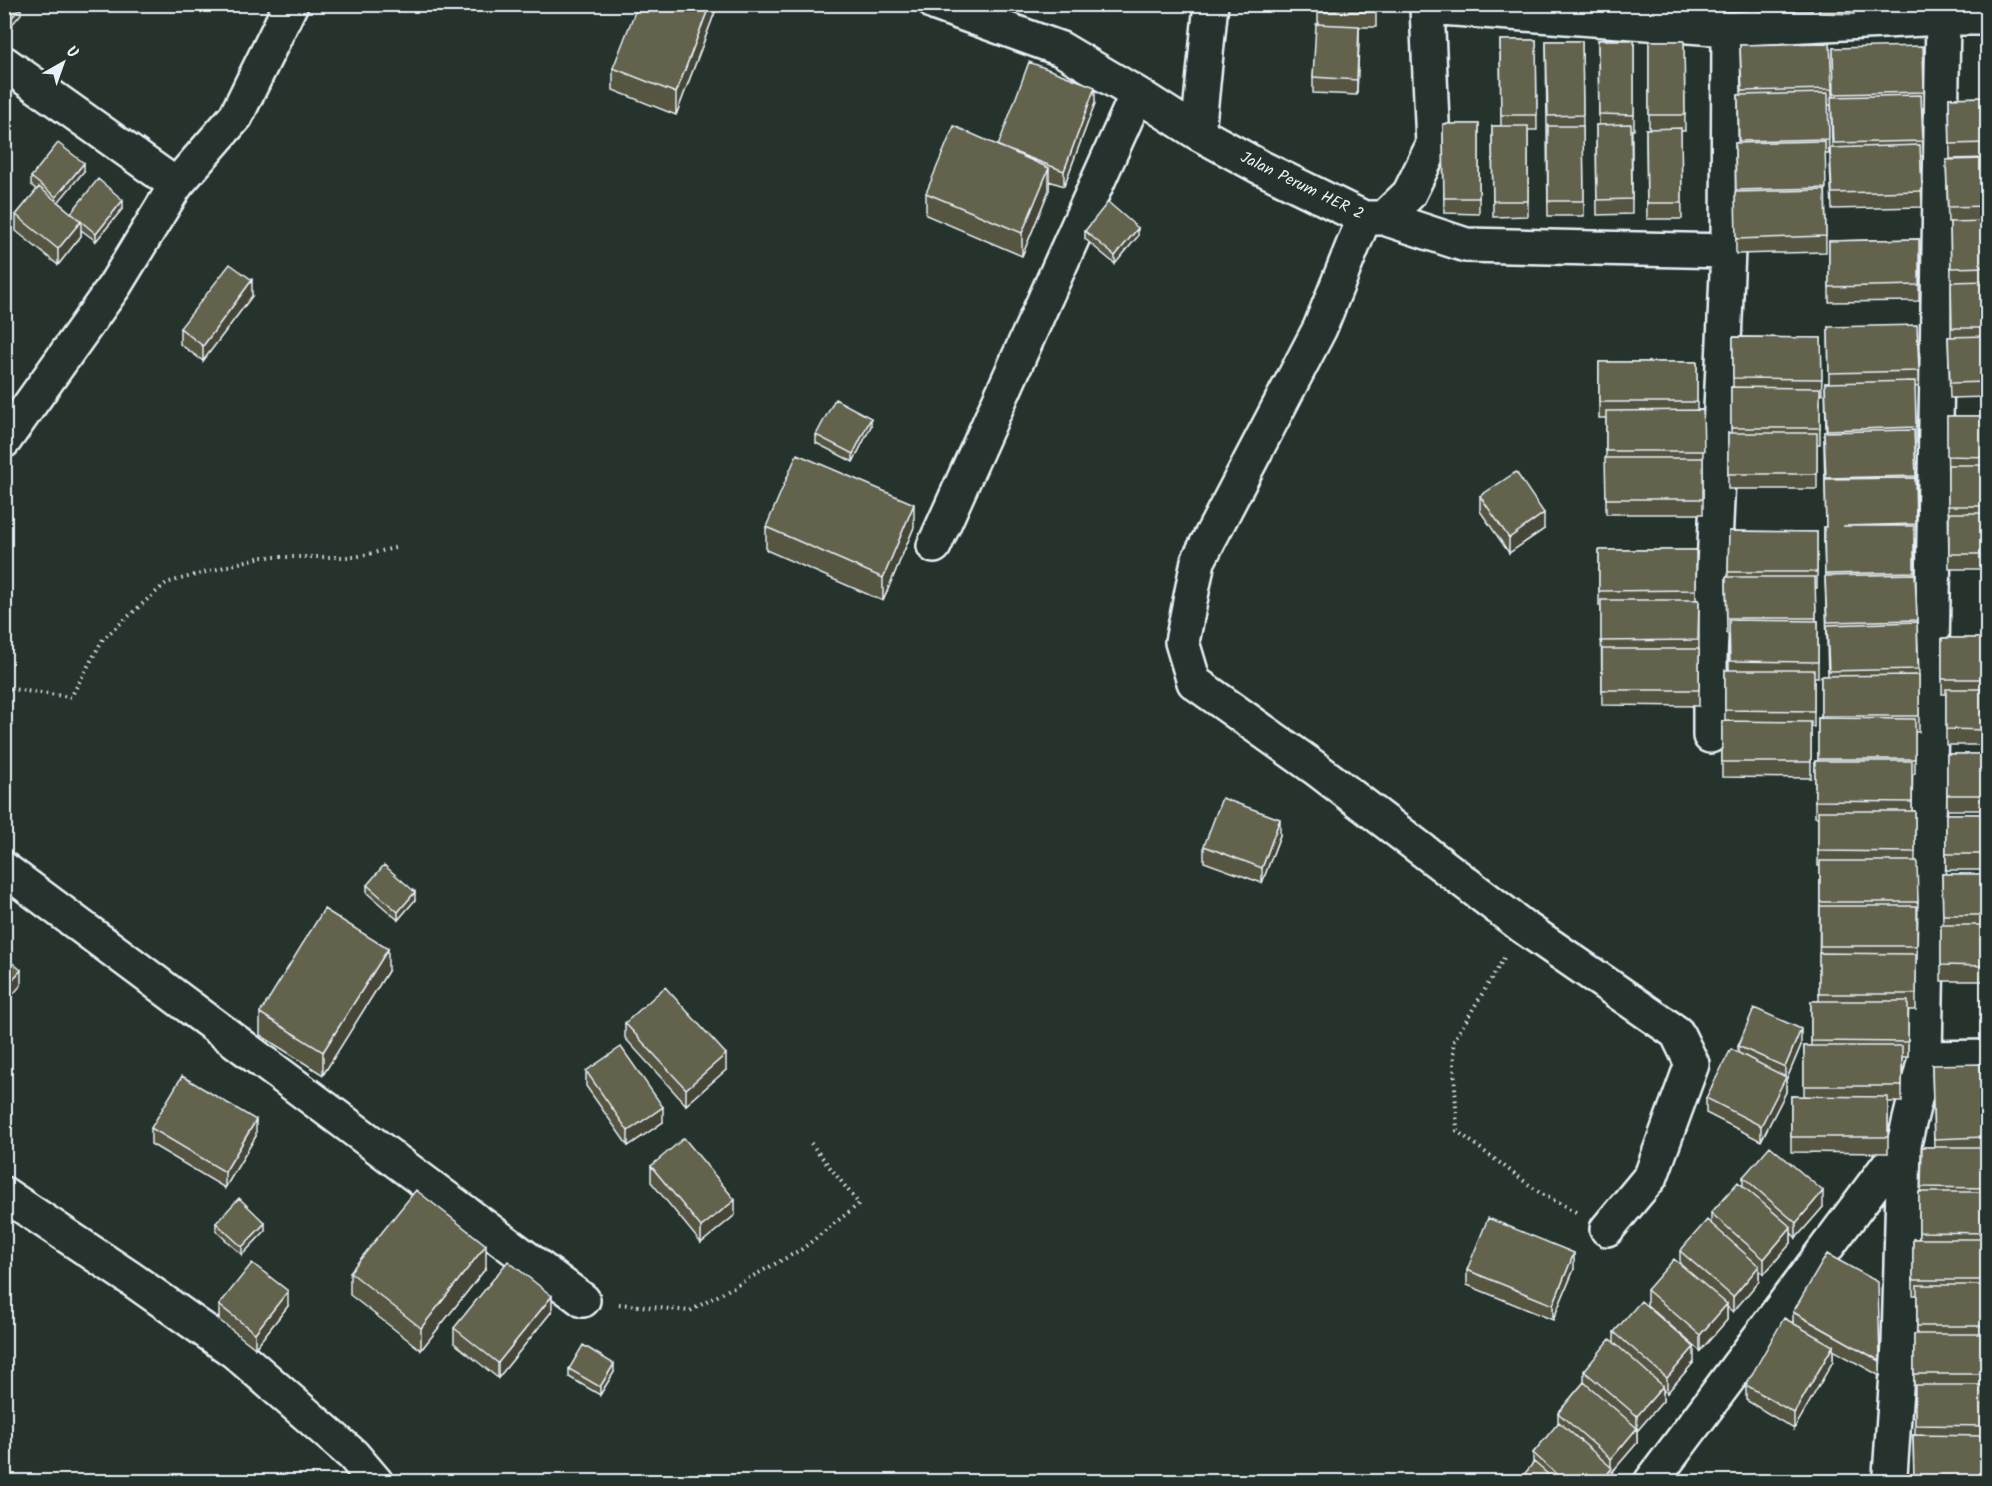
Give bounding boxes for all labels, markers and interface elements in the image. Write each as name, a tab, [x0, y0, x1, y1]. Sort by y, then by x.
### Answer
north arrow	[33, 33, 93, 93]
text: U	[60, 40, 84, 66]
street label: Jalan Perum HER 2	[1236, 145, 1368, 227]

